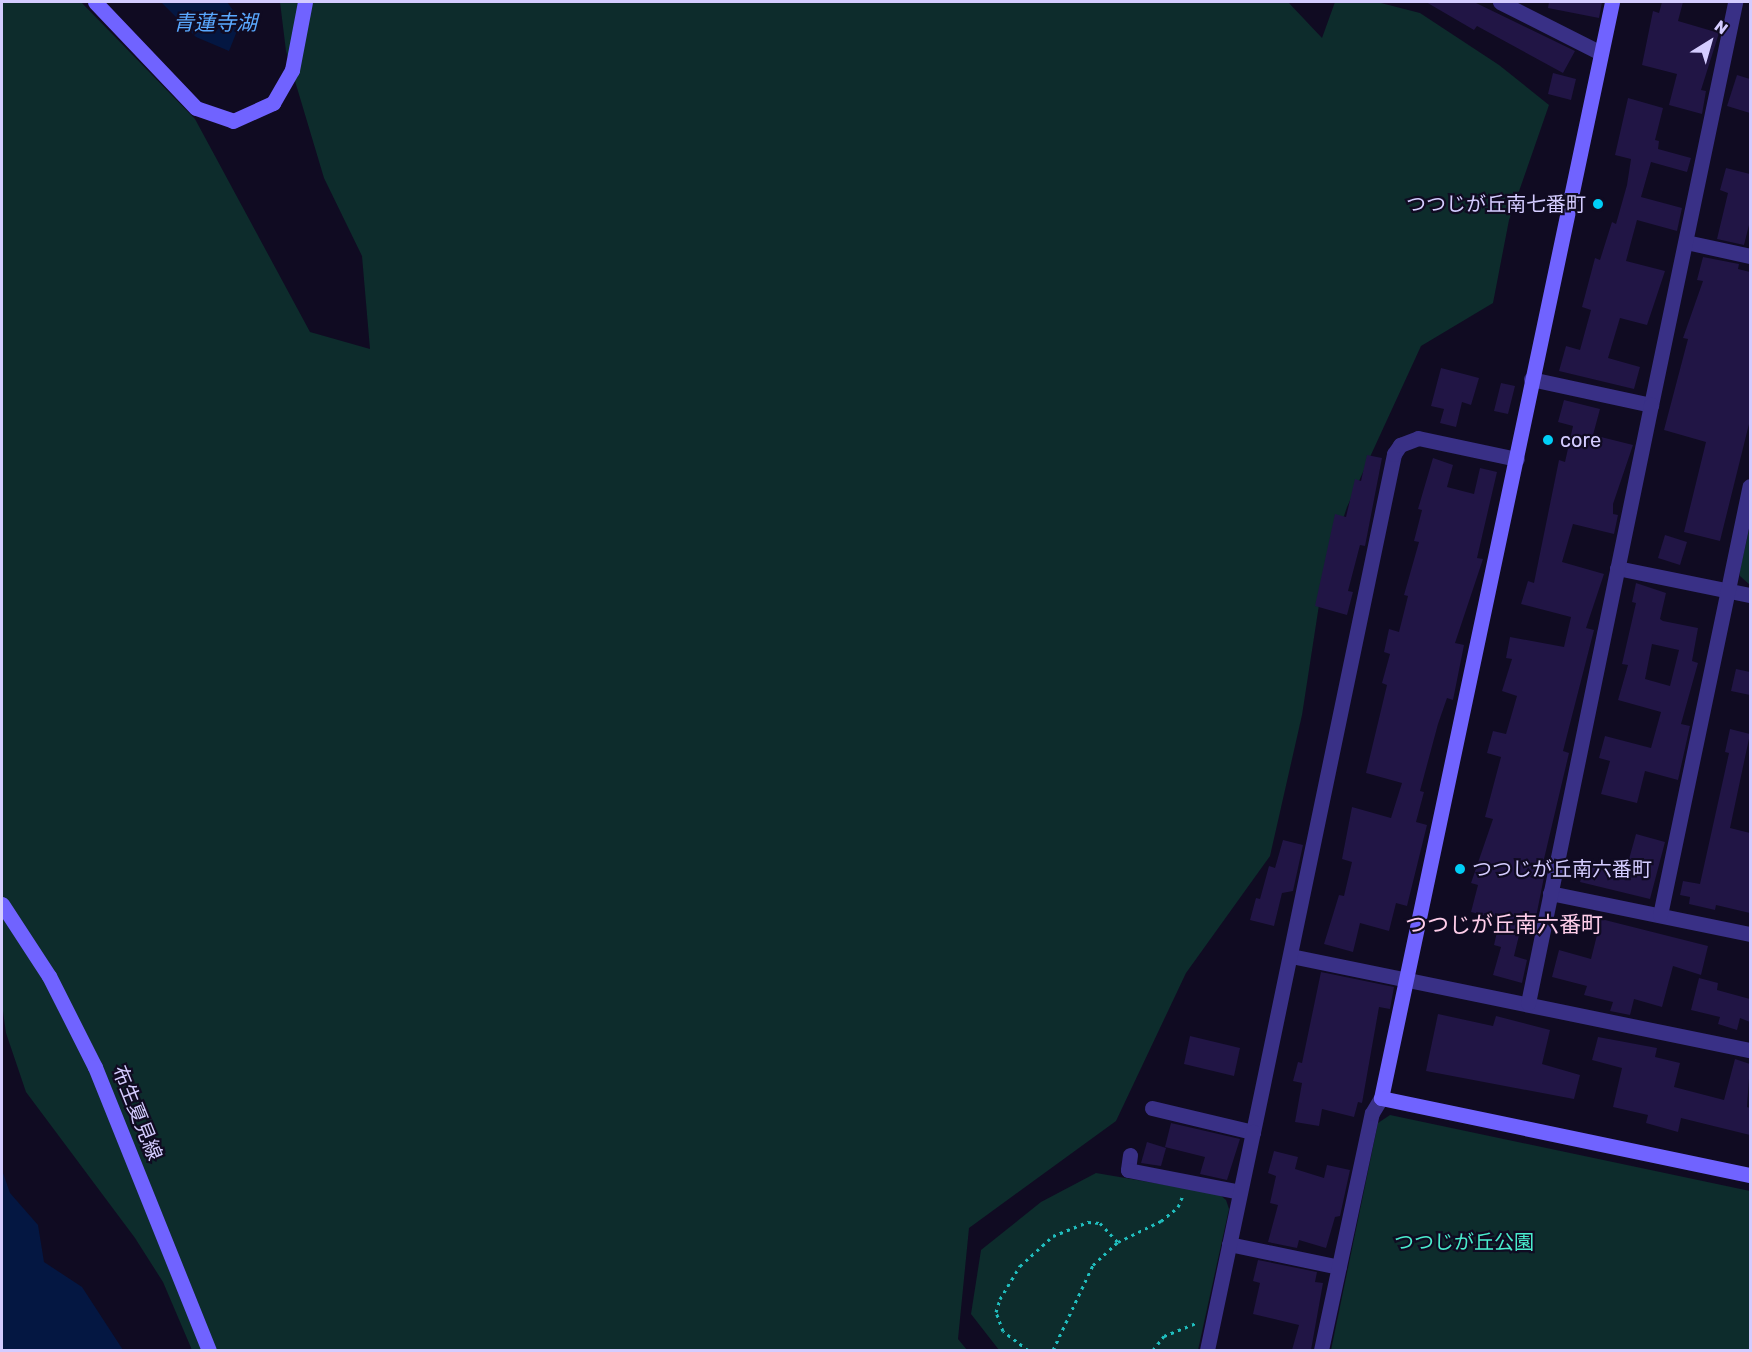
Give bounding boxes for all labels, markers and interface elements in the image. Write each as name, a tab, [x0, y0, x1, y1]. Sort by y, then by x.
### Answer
water label: 青蓮寺湖	[173, 10, 257, 36]
north arrow	[1680, 12, 1740, 72]
text: N	[1711, 16, 1731, 38]
place label: つつじが丘南七番町	[1406, 192, 1586, 216]
marker: つつじが丘南七番町	[1591, 197, 1605, 211]
place label: core	[1560, 428, 1601, 452]
marker: core	[1541, 433, 1555, 447]
place label: つつじが丘南六番町	[1472, 857, 1652, 881]
marker: つつじが丘南六番町	[1453, 862, 1467, 876]
district label: つつじが丘南六番町	[1405, 912, 1603, 938]
street label: 布生夏見線	[107, 1062, 167, 1164]
park label: つつじが丘公園	[1394, 1230, 1534, 1254]

